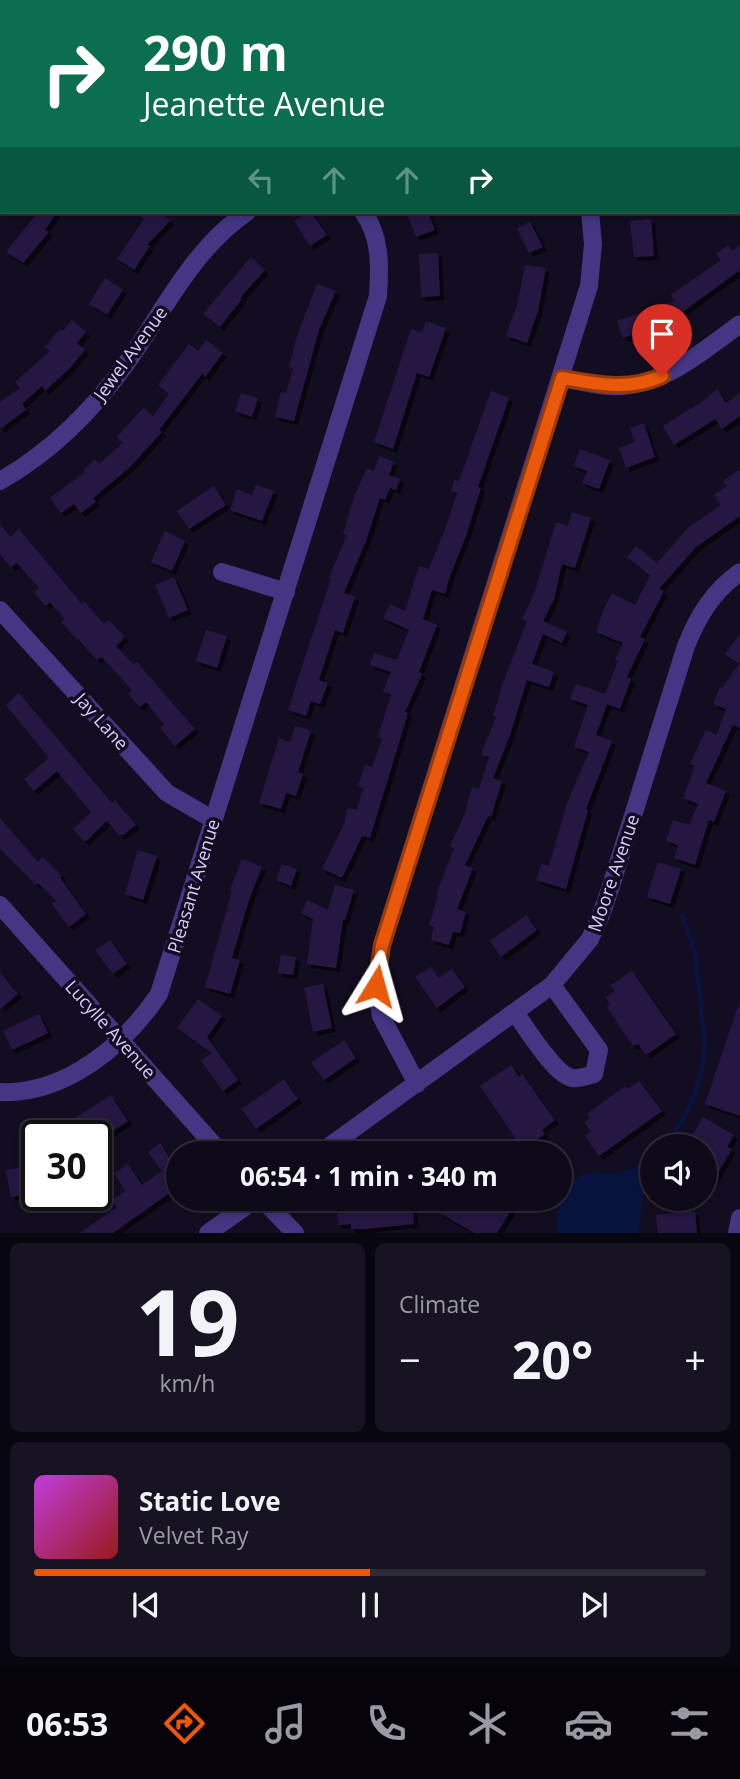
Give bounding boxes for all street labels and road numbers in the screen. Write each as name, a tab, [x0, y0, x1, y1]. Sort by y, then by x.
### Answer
street label: Jewel Avenue	[87, 301, 172, 407]
street label: Jay Lane	[69, 686, 134, 755]
street label: Moore Avenue	[582, 811, 644, 935]
street label: Pleasant Avenue	[161, 816, 225, 956]
street label: Lucylle Avenue	[60, 975, 162, 1083]

